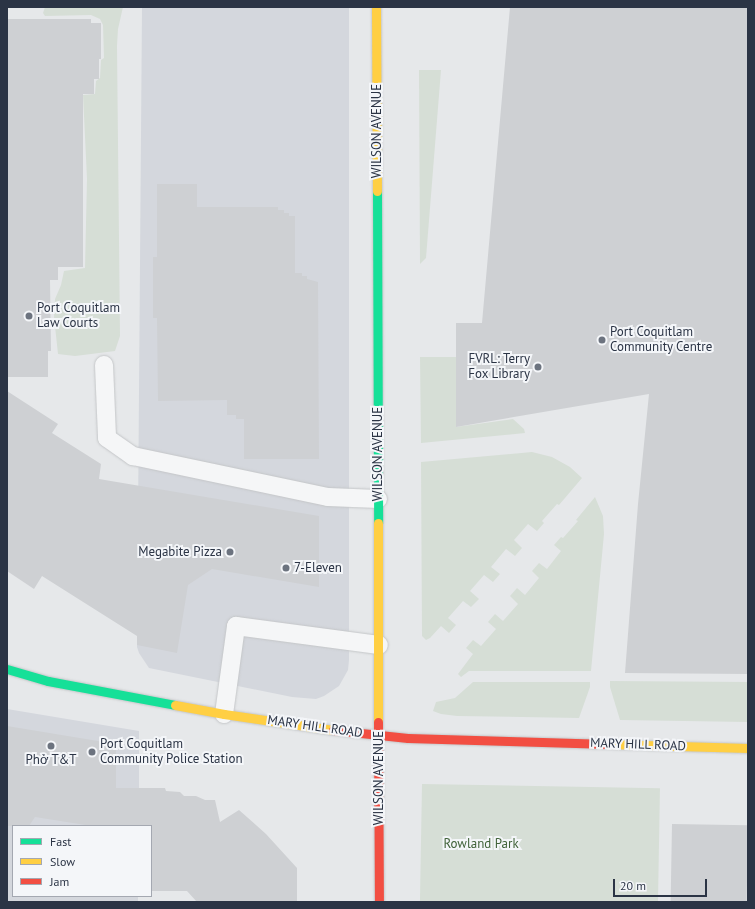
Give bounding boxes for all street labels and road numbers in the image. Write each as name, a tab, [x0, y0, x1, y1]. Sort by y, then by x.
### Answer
street label: WILSON AVENUE	[369, 84, 385, 178]
street label: WILSON AVENUE	[370, 407, 386, 501]
street label: MARY HILL ROAD	[266, 713, 364, 741]
street label: WILSON AVENUE	[371, 731, 387, 825]
street label: MARY HILL ROAD	[589, 736, 687, 754]

